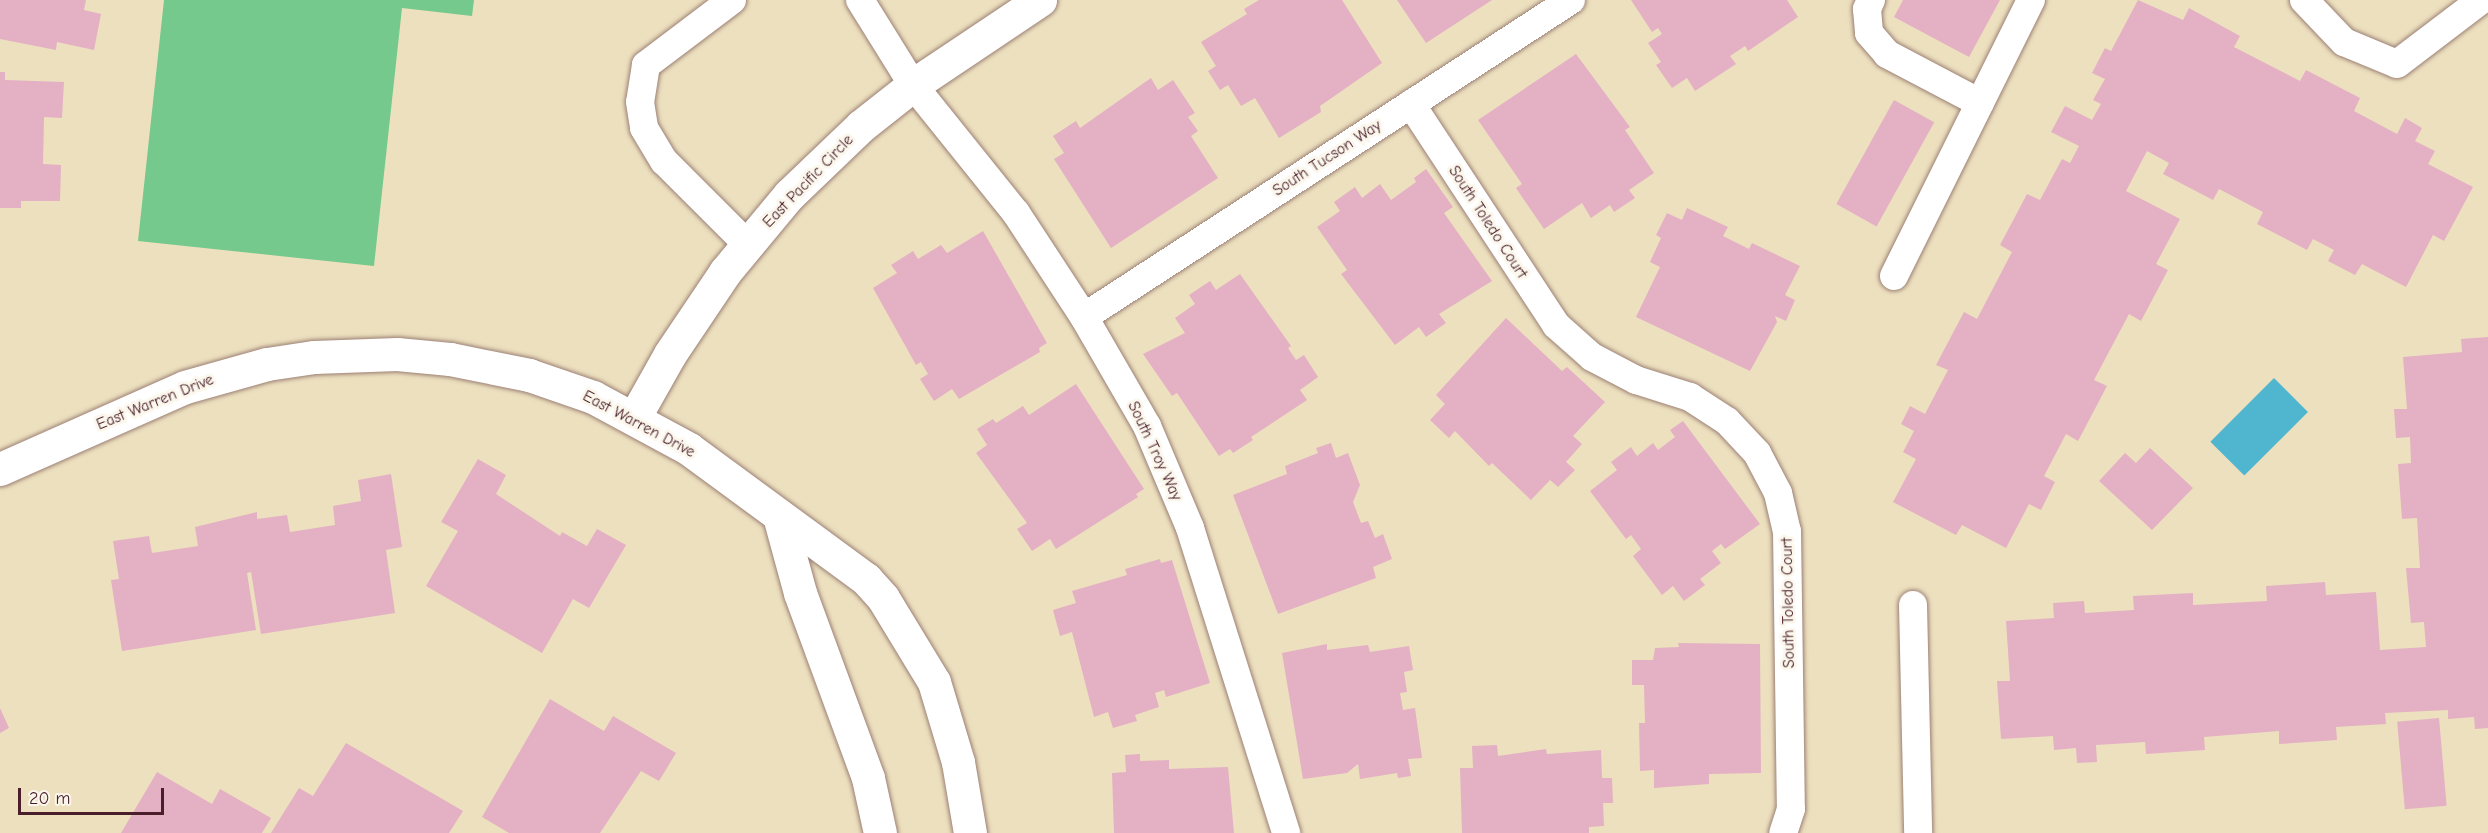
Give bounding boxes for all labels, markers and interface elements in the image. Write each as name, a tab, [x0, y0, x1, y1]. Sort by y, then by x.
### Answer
street label: South Tucson Way	[1269, 116, 1385, 200]
street label: East Pacific Circle	[759, 130, 857, 232]
street label: South Toledo Court	[1444, 162, 1532, 282]
street label: East Warren Drive	[94, 370, 216, 434]
street label: East Warren Drive	[580, 386, 698, 462]
street label: South Troy Way	[1124, 398, 1186, 504]
street label: South Toledo Court	[1777, 538, 1799, 668]
scale bar	[21, 776, 166, 814]
text: 20 m	[29, 788, 70, 809]

